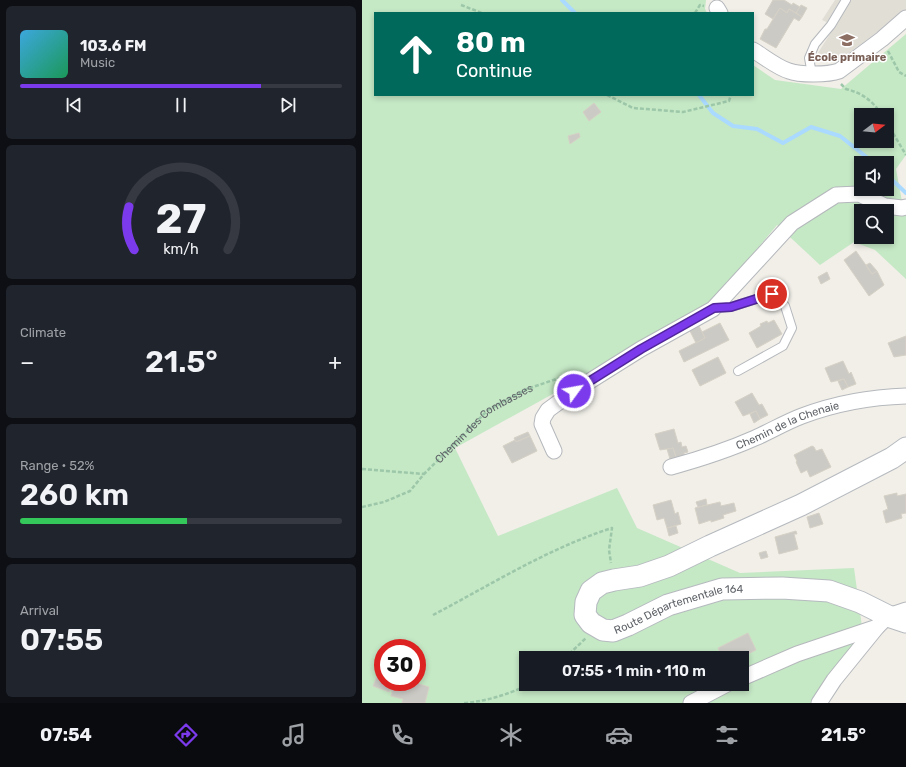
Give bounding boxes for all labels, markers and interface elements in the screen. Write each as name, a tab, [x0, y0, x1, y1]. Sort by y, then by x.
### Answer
text: 80 m	[456, 26, 526, 59]
icon: ahead	[390, 28, 442, 80]
school or university icon: École primaire	[838, 31, 856, 49]
text: 103.6 FM	[80, 37, 146, 55]
place label: École primaire	[808, 51, 887, 64]
text: Music	[80, 55, 115, 70]
text: Continue	[456, 60, 532, 82]
icon: previous	[63, 94, 85, 116]
icon: pause	[170, 94, 192, 116]
icon: next	[277, 94, 299, 116]
north arrow	[854, 108, 894, 148]
map controls	[854, 108, 894, 244]
button: sound	[854, 156, 894, 196]
text: 27	[156, 194, 206, 243]
button: search	[854, 204, 894, 244]
text: km/h	[163, 241, 199, 258]
pin	[755, 277, 789, 311]
icon: arrive	[761, 283, 783, 305]
text: Climate	[20, 325, 66, 340]
text: 21.5°	[145, 344, 218, 380]
text: −	[20, 349, 34, 376]
text: +	[328, 349, 342, 376]
position arrow	[553, 370, 595, 412]
street label: Chemin des Combasses	[432, 381, 535, 466]
street label: Chemin de la Chenaie	[734, 399, 840, 452]
text: Range · 52%	[20, 458, 95, 473]
text: 260 km	[20, 477, 129, 513]
street label: Route Départementale 164	[612, 582, 744, 637]
text: Arrival	[20, 603, 59, 618]
text: 07:55	[20, 622, 103, 658]
speed limit sign: 30	[374, 639, 426, 691]
text: 07:55 · 1 min · 110 m	[562, 662, 706, 680]
icon: directions	[172, 721, 200, 749]
icon: music	[280, 721, 308, 749]
icon: phone	[388, 721, 416, 749]
icon: climate	[497, 721, 525, 749]
icon: car	[605, 721, 633, 749]
icon: filters	[713, 721, 741, 749]
text: 07:54	[40, 724, 92, 746]
text: 21.5°	[821, 724, 866, 746]

